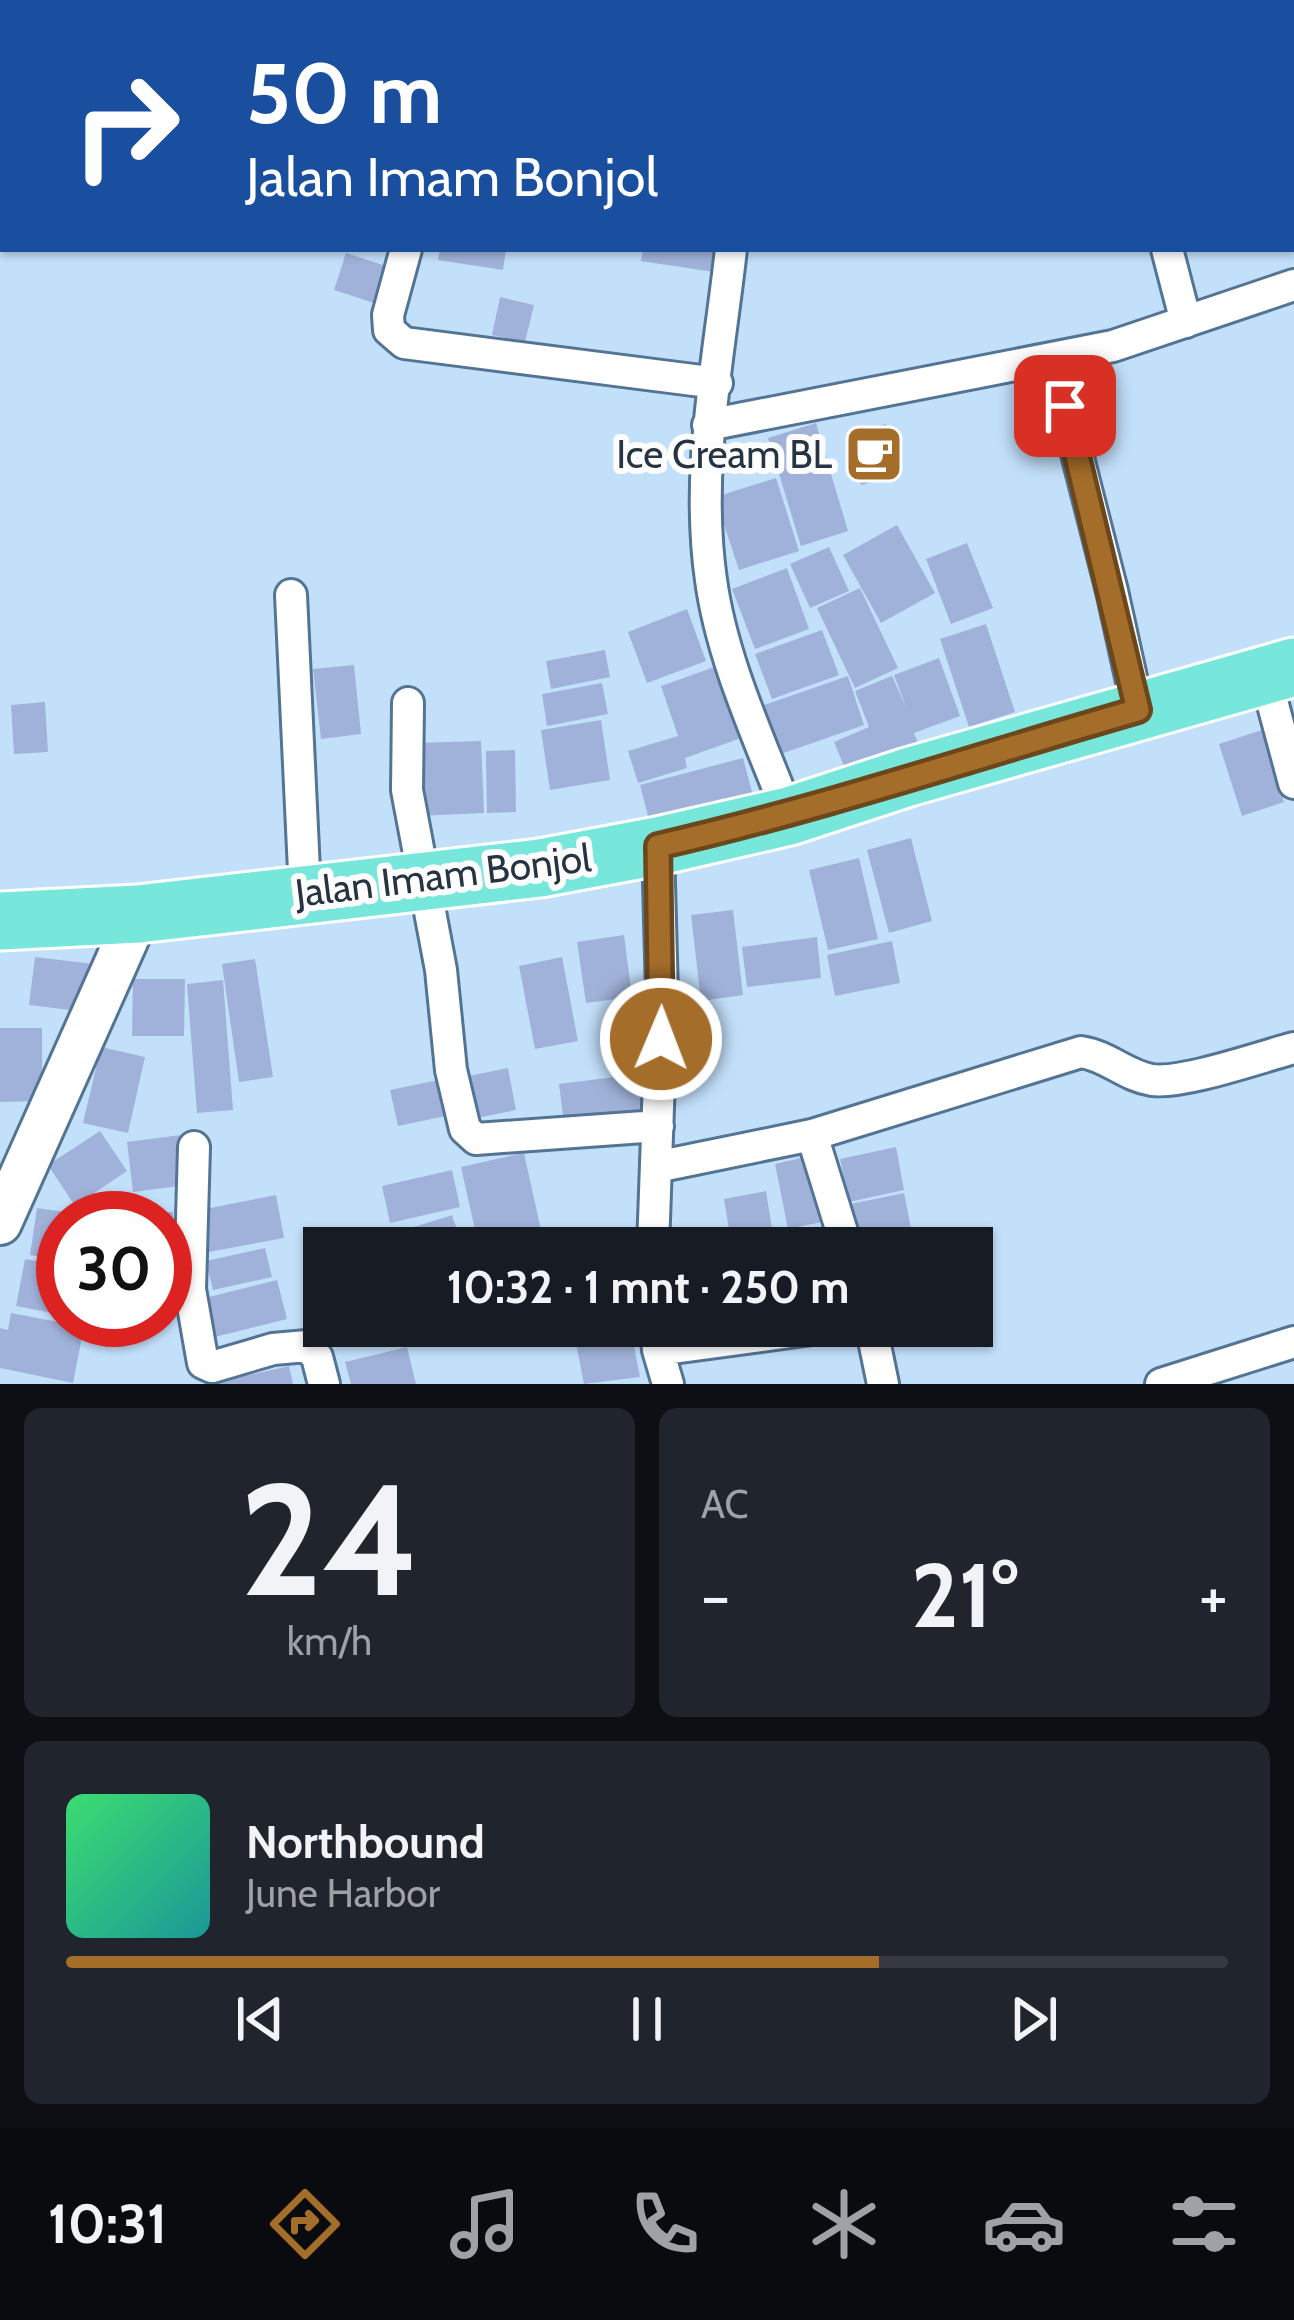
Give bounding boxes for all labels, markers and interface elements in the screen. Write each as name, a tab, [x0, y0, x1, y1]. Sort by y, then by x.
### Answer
text: 50 m	[246, 42, 442, 144]
icon: right	[48, 48, 204, 204]
text: Jalan Imam Bonjol	[246, 144, 658, 210]
pin	[1014, 355, 1116, 457]
icon: arrive	[1032, 373, 1098, 439]
cafe icon: Ice Cream BL	[843, 423, 905, 485]
place label: Ice Cream BL	[616, 430, 832, 478]
street label: Jalan Imam Bonjol	[291, 833, 594, 917]
position arrow	[598, 976, 724, 1102]
speed limit sign: 30	[36, 1191, 192, 1347]
text: 10:32 · 1 mnt · 250 m	[447, 1260, 849, 1314]
text: 24	[240, 1444, 419, 1634]
text: AC	[701, 1480, 749, 1528]
text: 21°	[911, 1540, 1018, 1650]
text: −	[701, 1555, 730, 1636]
text: +	[1199, 1555, 1228, 1636]
text: km/h	[287, 1617, 372, 1665]
text: Northbound	[246, 1815, 485, 1869]
text: June Harbor	[246, 1869, 440, 1917]
icon: previous	[227, 1986, 293, 2052]
icon: pause	[614, 1986, 680, 2052]
icon: next	[1001, 1986, 1067, 2052]
icon: directions	[263, 2182, 347, 2266]
icon: music	[443, 2182, 527, 2266]
icon: phone	[623, 2182, 707, 2266]
icon: climate	[802, 2182, 886, 2266]
icon: car	[982, 2182, 1066, 2266]
icon: filters	[1162, 2182, 1246, 2266]
text: 10:31	[48, 2191, 167, 2257]

